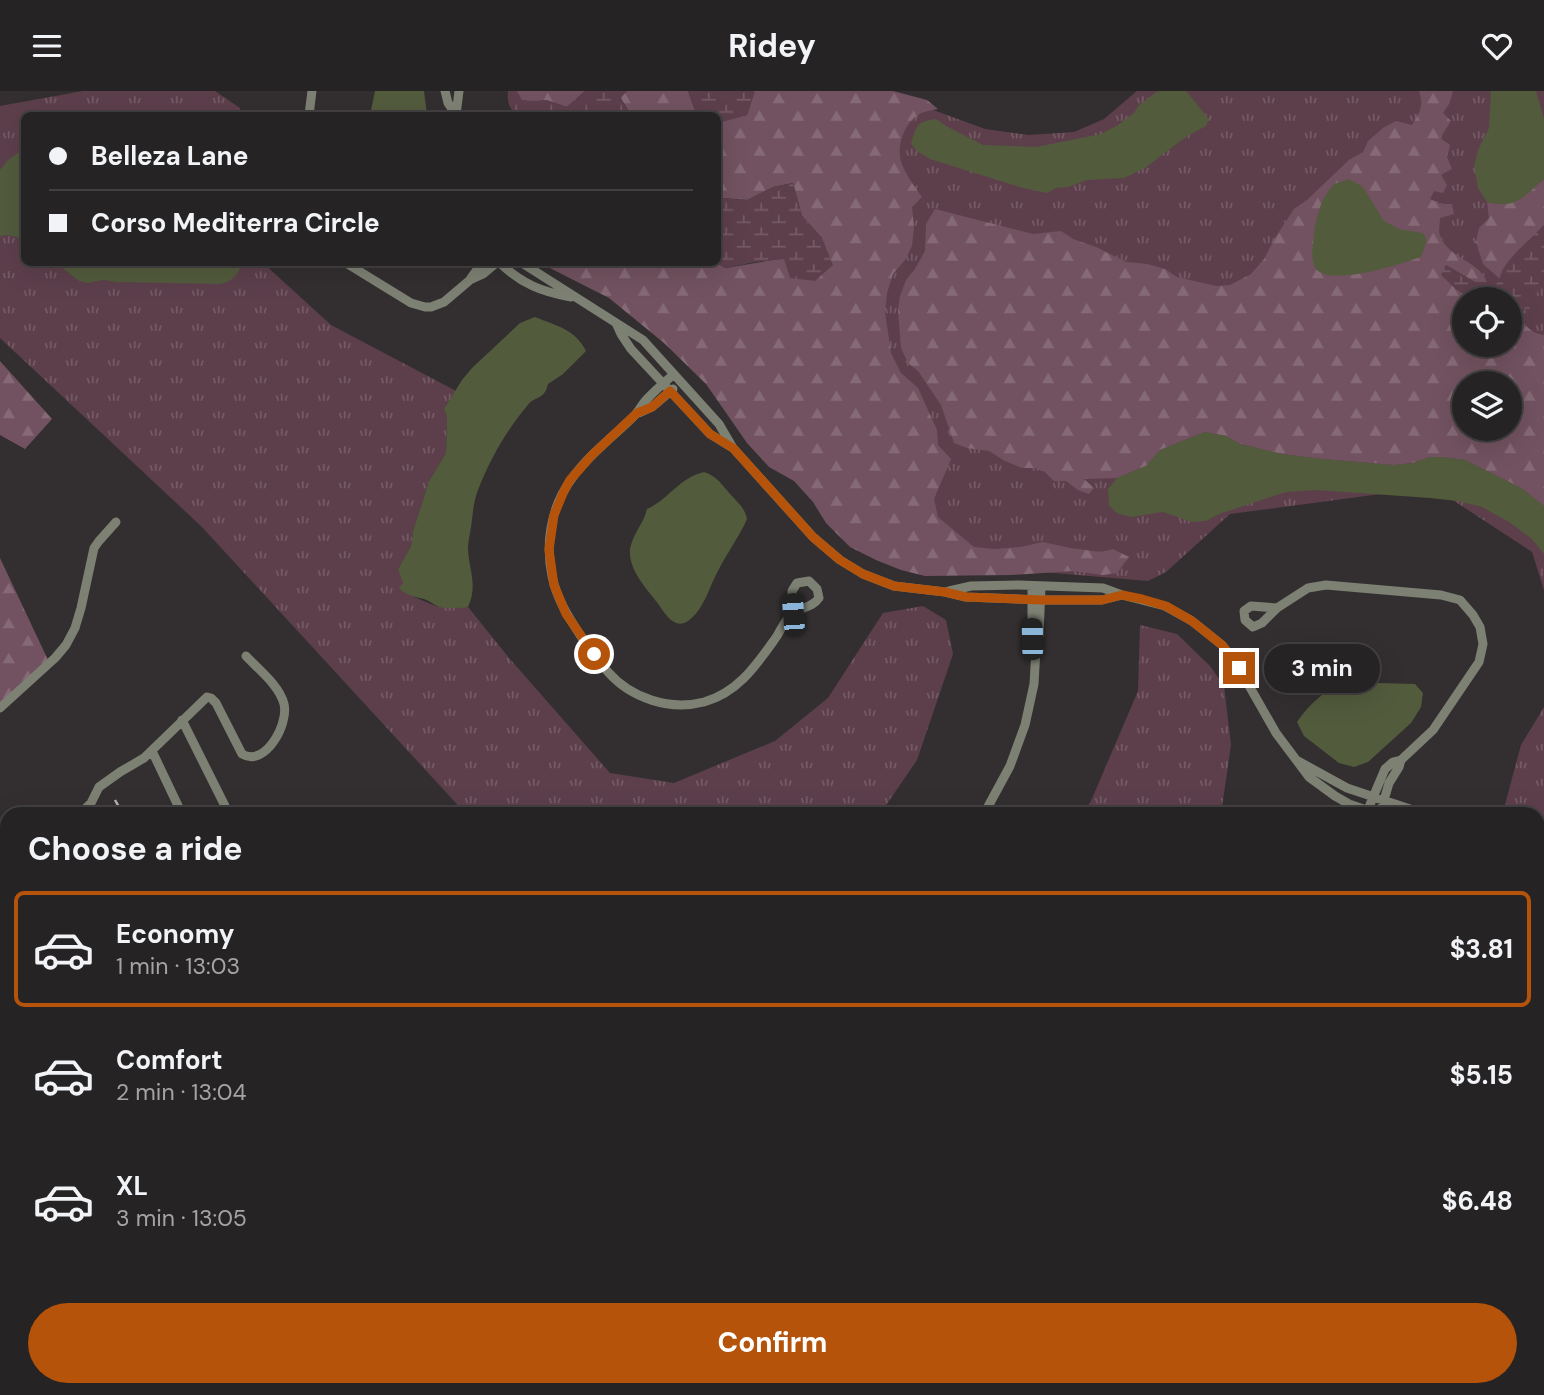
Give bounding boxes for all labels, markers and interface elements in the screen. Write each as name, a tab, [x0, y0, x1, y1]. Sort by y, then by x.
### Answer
text: Ridey	[728, 25, 816, 67]
icon: menu	[28, 27, 66, 65]
icon: heart	[1478, 27, 1516, 65]
text: Belleza Lane	[91, 139, 248, 173]
text: Corso Mediterra Circle	[91, 206, 380, 240]
map controls	[1452, 287, 1522, 441]
button: locate	[1452, 287, 1522, 357]
button: layers	[1452, 371, 1522, 441]
car	[782, 592, 805, 636]
car	[1022, 618, 1043, 660]
route start	[578, 638, 610, 670]
callout: 3 min	[1264, 643, 1379, 693]
route end	[1223, 652, 1255, 684]
text: 3 min	[1291, 653, 1353, 683]
text: Choose a ride	[28, 828, 243, 870]
text: Economy	[116, 917, 234, 951]
icon: car	[32, 918, 95, 981]
text: $3.81	[1450, 932, 1513, 966]
text: 1 min · 13:03	[116, 951, 240, 981]
text: Comfort	[116, 1043, 222, 1077]
icon: car	[32, 1044, 95, 1107]
text: $5.15	[1450, 1058, 1513, 1092]
text: 2 min · 13:04	[116, 1077, 246, 1107]
text: XL	[116, 1169, 148, 1203]
icon: car	[32, 1170, 95, 1233]
text: $6.48	[1442, 1184, 1513, 1218]
text: 3 min · 13:05	[116, 1203, 247, 1233]
button: Confirm	[28, 1303, 1517, 1383]

